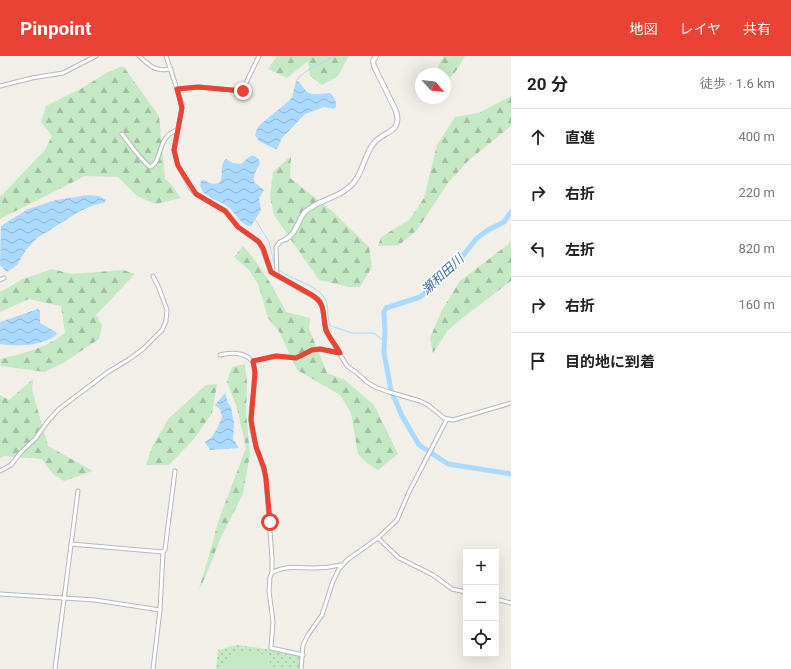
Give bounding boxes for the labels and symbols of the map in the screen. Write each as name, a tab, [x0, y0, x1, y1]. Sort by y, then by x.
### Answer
north arrow	[415, 68, 451, 104]
route end	[234, 82, 252, 100]
water label: 瀬和田川	[418, 250, 468, 298]
route start	[261, 513, 279, 531]

